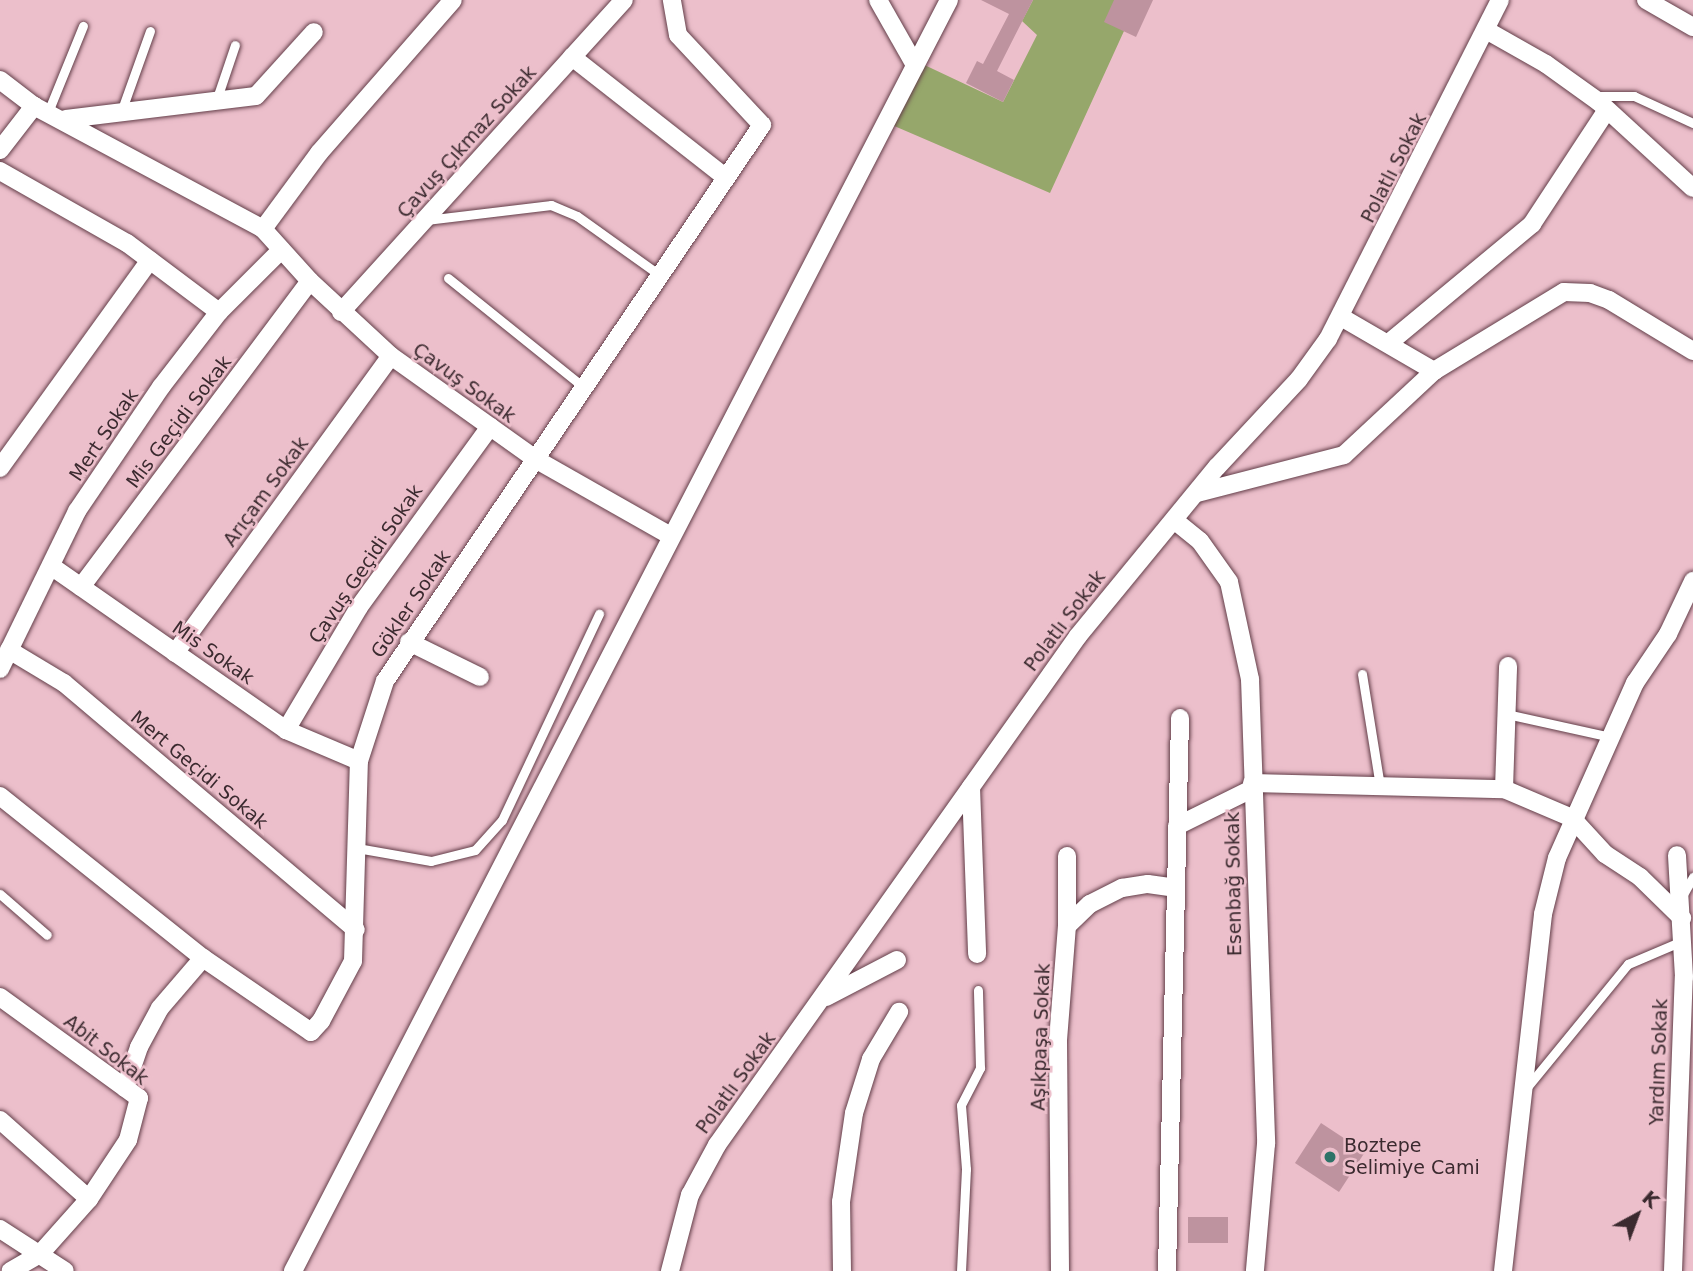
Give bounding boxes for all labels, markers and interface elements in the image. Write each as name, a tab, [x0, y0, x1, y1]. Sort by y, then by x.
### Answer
street label: Çavuş Çıkmaz Sokak	[393, 61, 541, 223]
street label: Polatlı Sokak	[1357, 109, 1431, 227]
street label: Çavuş Sokak	[408, 338, 520, 428]
street label: Mis Geçidi Sokak	[122, 351, 236, 493]
street label: Mert Sokak	[65, 385, 143, 485]
street label: Arıçam Sokak	[219, 433, 313, 551]
street label: Çavuş Geçidi Sokak	[304, 480, 428, 648]
street label: Gökler Sokak	[367, 546, 455, 662]
street label: Polatlı Sokak	[1020, 566, 1110, 676]
street label: Mis Sokak	[168, 617, 258, 689]
street label: Mert Geçidi Sokak	[126, 706, 272, 834]
street label: Esenbağ Sokak	[1221, 812, 1247, 956]
street label: Aşıkpaşa Sokak	[1027, 963, 1055, 1111]
street label: Yardım Sokak	[1645, 998, 1673, 1126]
street label: Abit Sokak	[59, 1010, 153, 1090]
street label: Polatlı Sokak	[691, 1028, 781, 1138]
place label: Boztepe Selimiye Cami	[1344, 1135, 1480, 1179]
marker: Boztepe Selimiye Cami	[1322, 1149, 1338, 1165]
north arrow	[1602, 1180, 1672, 1250]
text: K	[1638, 1186, 1664, 1212]

